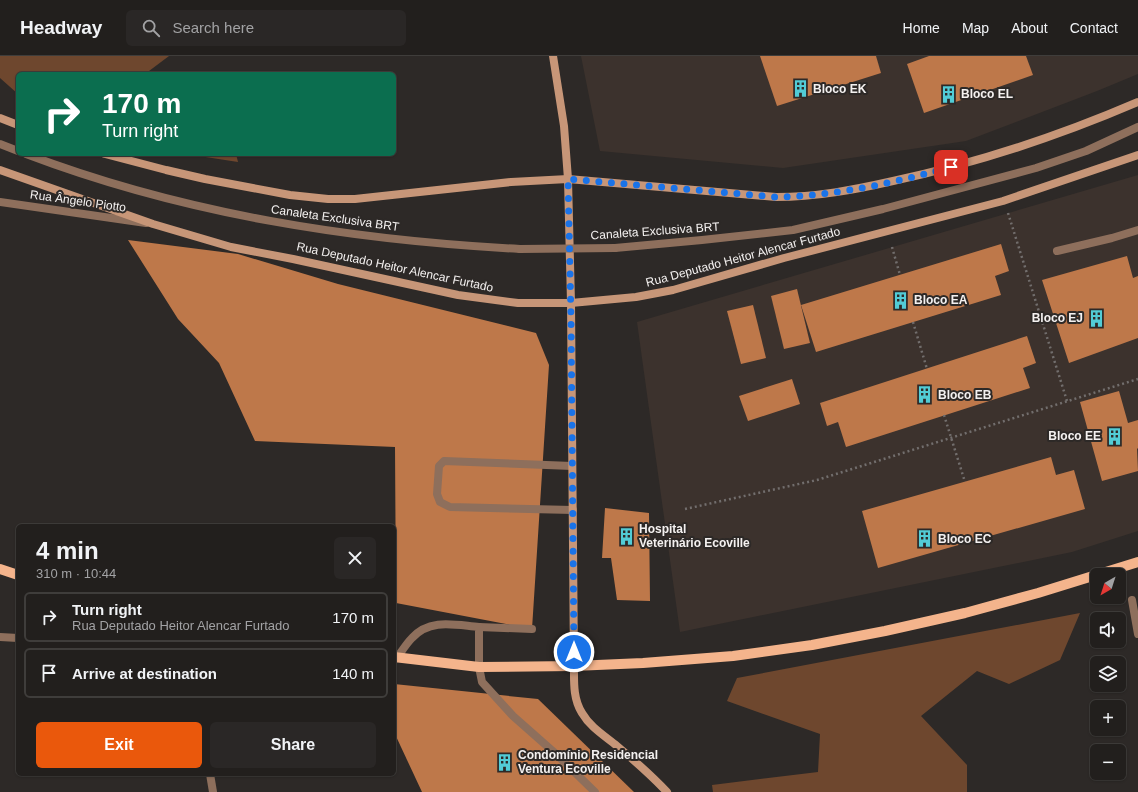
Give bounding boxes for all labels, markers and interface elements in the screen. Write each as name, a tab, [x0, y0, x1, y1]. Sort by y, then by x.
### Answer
search box	[126, 10, 406, 46]
text: Headway	[20, 17, 102, 38]
icon: search	[140, 17, 162, 39]
text: Search here	[172, 19, 254, 36]
text: Home	[903, 20, 940, 36]
text: Map	[962, 20, 989, 36]
text: About	[1011, 20, 1048, 36]
text: Contact	[1070, 20, 1118, 36]
building icon: Bloco EK	[790, 79, 810, 99]
place label: Bloco EK	[813, 82, 867, 96]
building icon: Bloco EL	[938, 84, 958, 104]
place label: Bloco EL	[961, 87, 1013, 101]
icon: right	[36, 88, 88, 140]
text: 170 m	[102, 88, 181, 119]
text: Turn right	[102, 121, 178, 141]
pin	[934, 150, 968, 184]
icon: arrive	[940, 156, 962, 178]
street label: Rua Ângelo Piotto	[29, 186, 127, 215]
street label: Canaleta Exclusiva BRT	[270, 202, 401, 234]
street label: Canaleta Exclusiva BRT	[590, 219, 721, 242]
street label: Rua Deputado Heitor Alencar Furtado	[644, 224, 842, 290]
street label: Rua Deputado Heitor Alencar Furtado	[295, 239, 495, 295]
building icon: Bloco EA	[891, 290, 911, 310]
place label: Bloco EA	[914, 293, 968, 307]
building icon: Bloco EJ	[1086, 308, 1106, 328]
place label: Bloco EJ	[1032, 311, 1083, 325]
building icon: Bloco EB	[915, 385, 935, 405]
place label: Bloco EB	[938, 388, 992, 402]
building icon: Bloco EE	[1104, 426, 1124, 446]
place label: Bloco EE	[1048, 429, 1101, 443]
place label: Hospital Veterinário Ecoville	[639, 522, 750, 550]
building icon: Hospital Veterinário Ecoville	[616, 526, 636, 546]
building icon: Bloco EC	[915, 529, 935, 549]
place label: Bloco EC	[938, 532, 992, 546]
text: 4 min	[36, 537, 99, 564]
button: close	[334, 537, 376, 579]
text: 310 m · 10:44	[36, 566, 116, 581]
north arrow	[1090, 568, 1126, 604]
map controls	[1090, 568, 1126, 780]
text: Turn right	[72, 601, 142, 618]
icon: right	[38, 606, 60, 628]
text: 170 m	[332, 609, 374, 626]
button: sound	[1090, 612, 1126, 648]
text: Rua Deputado Heitor Alencar Furtado	[72, 618, 290, 633]
position arrow	[553, 631, 595, 673]
button: layers	[1090, 656, 1126, 692]
icon: arrive	[38, 662, 60, 684]
text: Arrive at destination	[72, 665, 217, 682]
text: 140 m	[332, 665, 374, 682]
button: +	[1090, 700, 1126, 736]
button: Exit	[36, 722, 202, 768]
button: Share	[210, 722, 376, 768]
button: −	[1090, 744, 1126, 780]
place label: Condomínio Residencial Ventura Ecoville	[518, 748, 658, 776]
building icon: Condomínio Residencial Ventura Ecoville	[495, 752, 515, 772]

